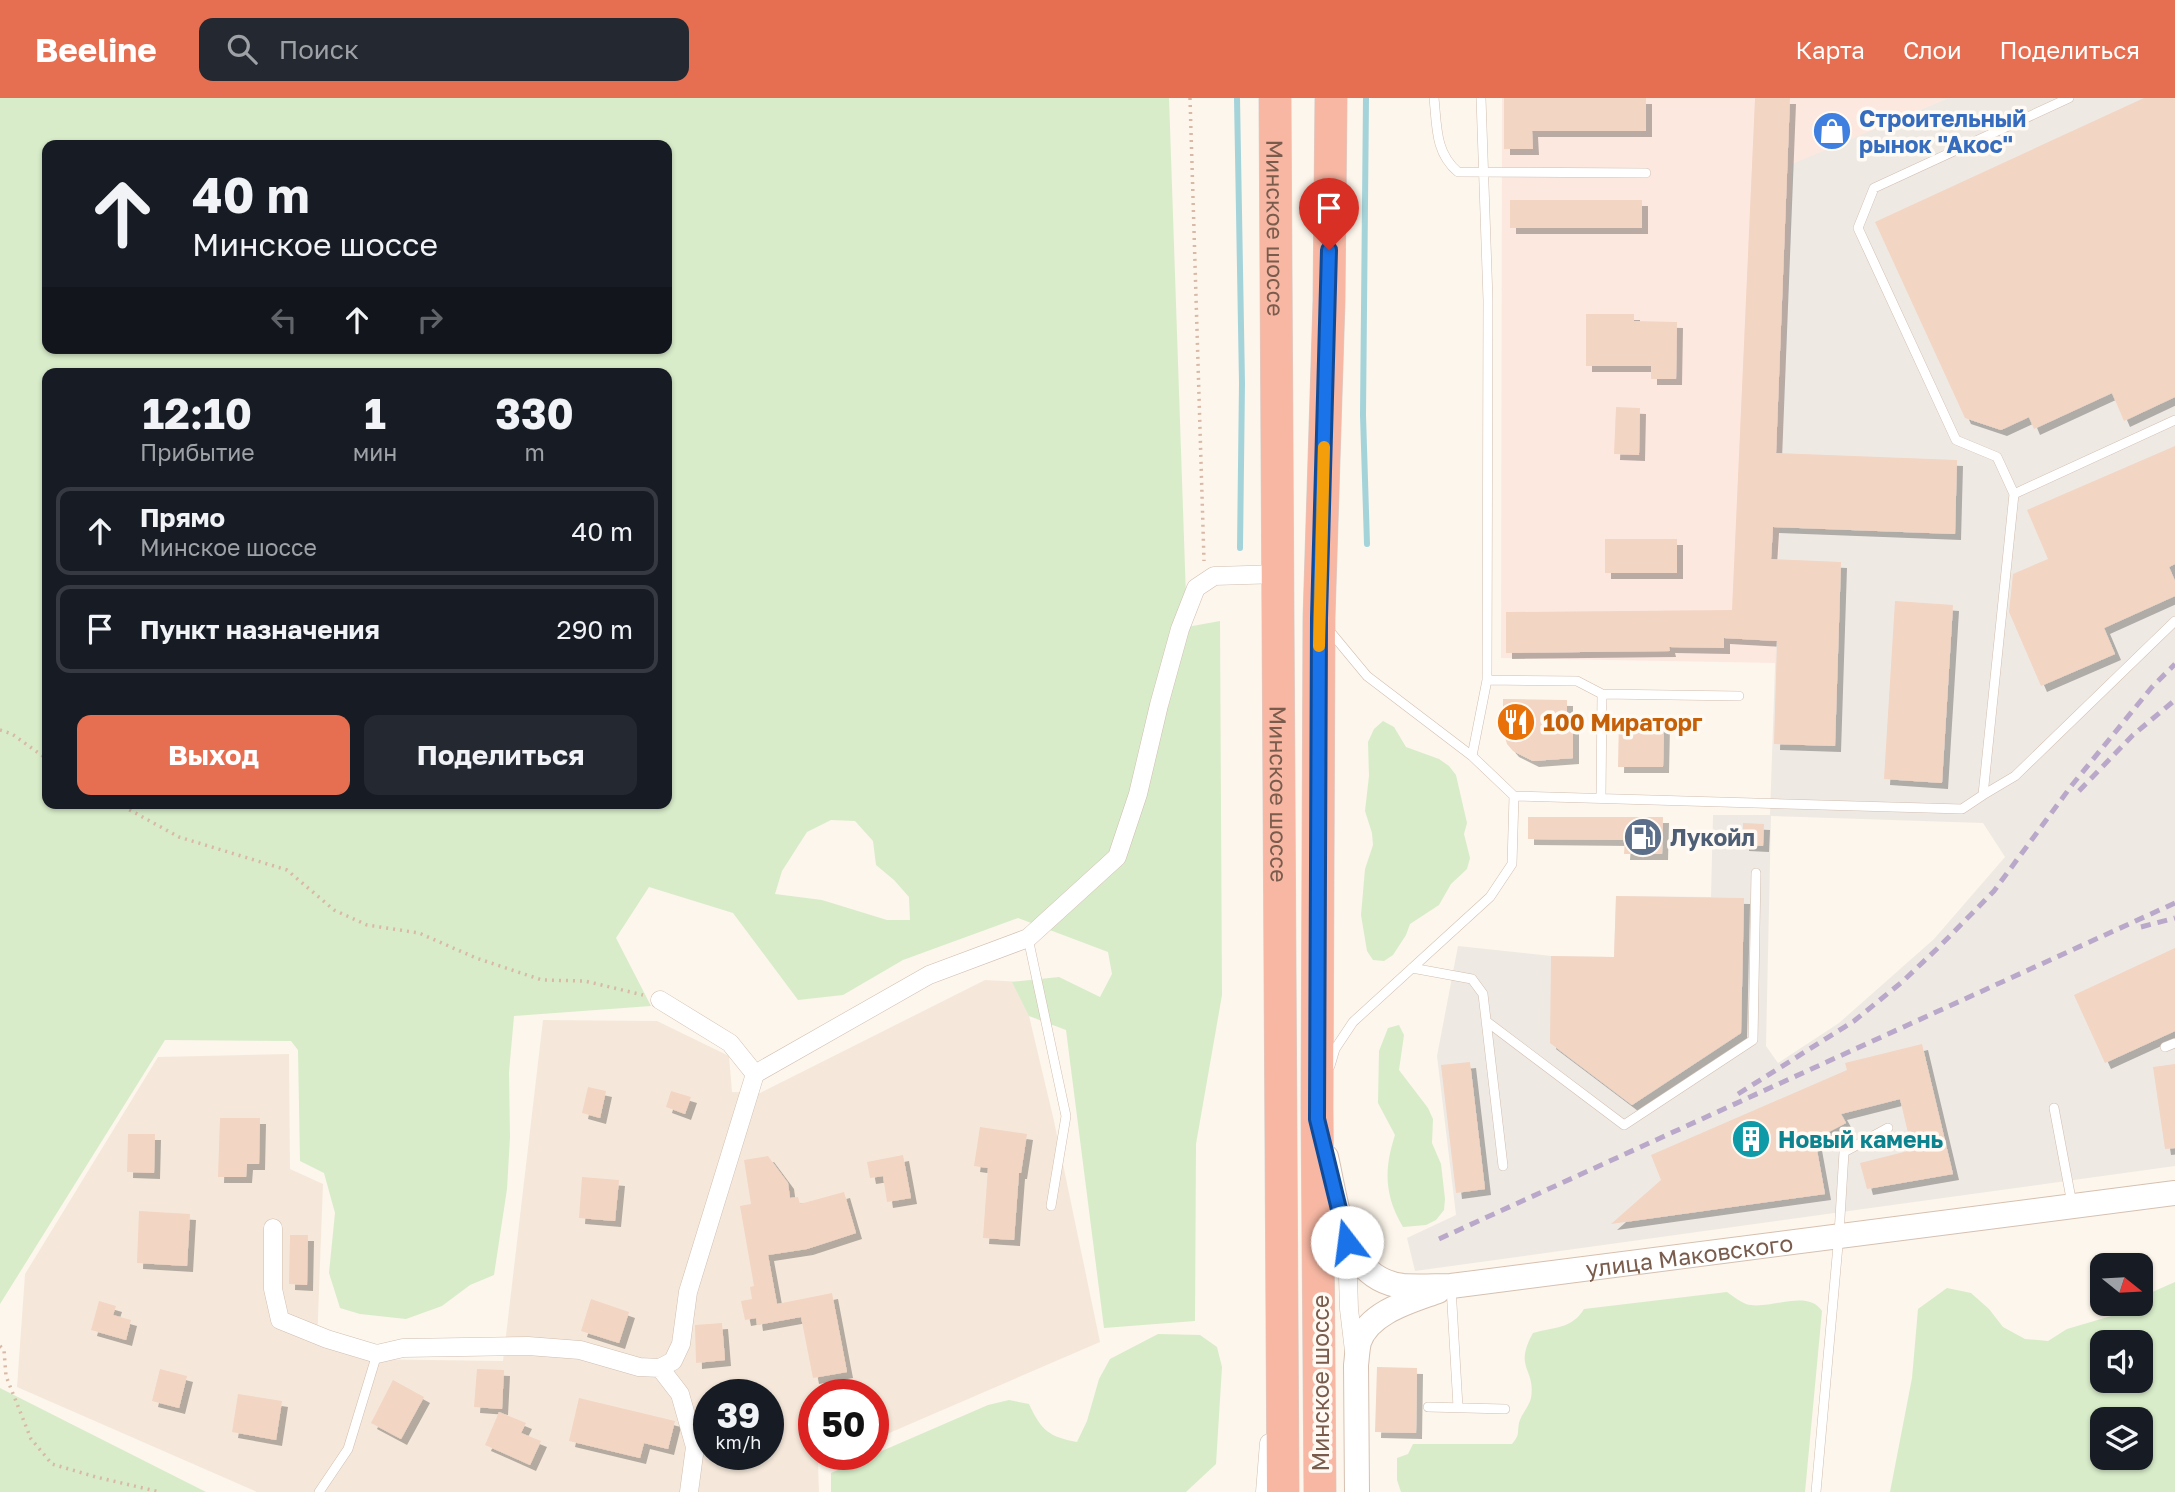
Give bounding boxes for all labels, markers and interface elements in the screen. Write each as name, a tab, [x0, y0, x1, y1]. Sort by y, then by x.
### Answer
search box	[199, 18, 689, 81]
text: Beeline	[35, 30, 157, 69]
icon: search	[223, 30, 261, 68]
text: Поиск	[279, 34, 359, 65]
text: Карта	[1795, 35, 1865, 64]
text: Слои	[1903, 35, 1962, 64]
text: Поделиться	[2000, 35, 2140, 64]
place label: Строительный рынок "Акос"	[1859, 104, 2026, 158]
shop icon: Строительный рынок "Акос"	[1811, 110, 1853, 152]
street label: Минское шоссе	[1261, 139, 1290, 317]
text: 40 m	[192, 165, 310, 224]
icon: ahead	[77, 168, 168, 259]
pin	[1299, 178, 1359, 250]
icon: arrive	[1310, 189, 1348, 227]
text: Минское шоссе	[192, 225, 438, 263]
icon: left	[265, 301, 303, 339]
icon: ahead	[338, 301, 376, 339]
icon: right	[411, 301, 449, 339]
text: 12:10	[143, 388, 252, 438]
text: 1	[364, 388, 386, 438]
text: 330	[495, 388, 574, 438]
text: Прибытие	[140, 438, 255, 466]
text: мин	[353, 438, 397, 466]
text: m	[524, 438, 545, 466]
text: Прямо	[140, 502, 225, 533]
icon: ahead	[81, 512, 119, 550]
text: 40 m	[572, 516, 633, 547]
text: Минское шоссе	[140, 533, 317, 561]
icon: arrive	[81, 610, 119, 648]
text: Пункт назначения	[140, 614, 380, 645]
text: 290 m	[557, 614, 633, 645]
restaurant icon: 100 Мираторг	[1495, 701, 1537, 743]
street label: Минское шоссе	[1264, 705, 1294, 883]
place label: 100 Мираторг	[1543, 708, 1703, 736]
button: Выход	[77, 715, 350, 795]
button: Поделиться	[364, 715, 637, 795]
fuel station icon: Лукойл	[1622, 816, 1664, 858]
place label: Лукойл	[1670, 823, 1755, 851]
building icon: Новый камень	[1730, 1118, 1772, 1160]
place label: Новый камень	[1778, 1125, 1943, 1153]
position arrow	[1310, 1205, 1384, 1279]
street label: улица Маковского	[1584, 1228, 1794, 1283]
north arrow	[2090, 1253, 2152, 1316]
map controls	[2090, 1253, 2153, 1470]
street label: Минское шоссе	[1306, 1295, 1334, 1471]
button: sound	[2090, 1330, 2153, 1393]
speed limit sign: 50	[798, 1379, 889, 1470]
text: 39	[717, 1394, 760, 1436]
button: layers	[2090, 1407, 2153, 1470]
text: km/h	[716, 1431, 761, 1453]

